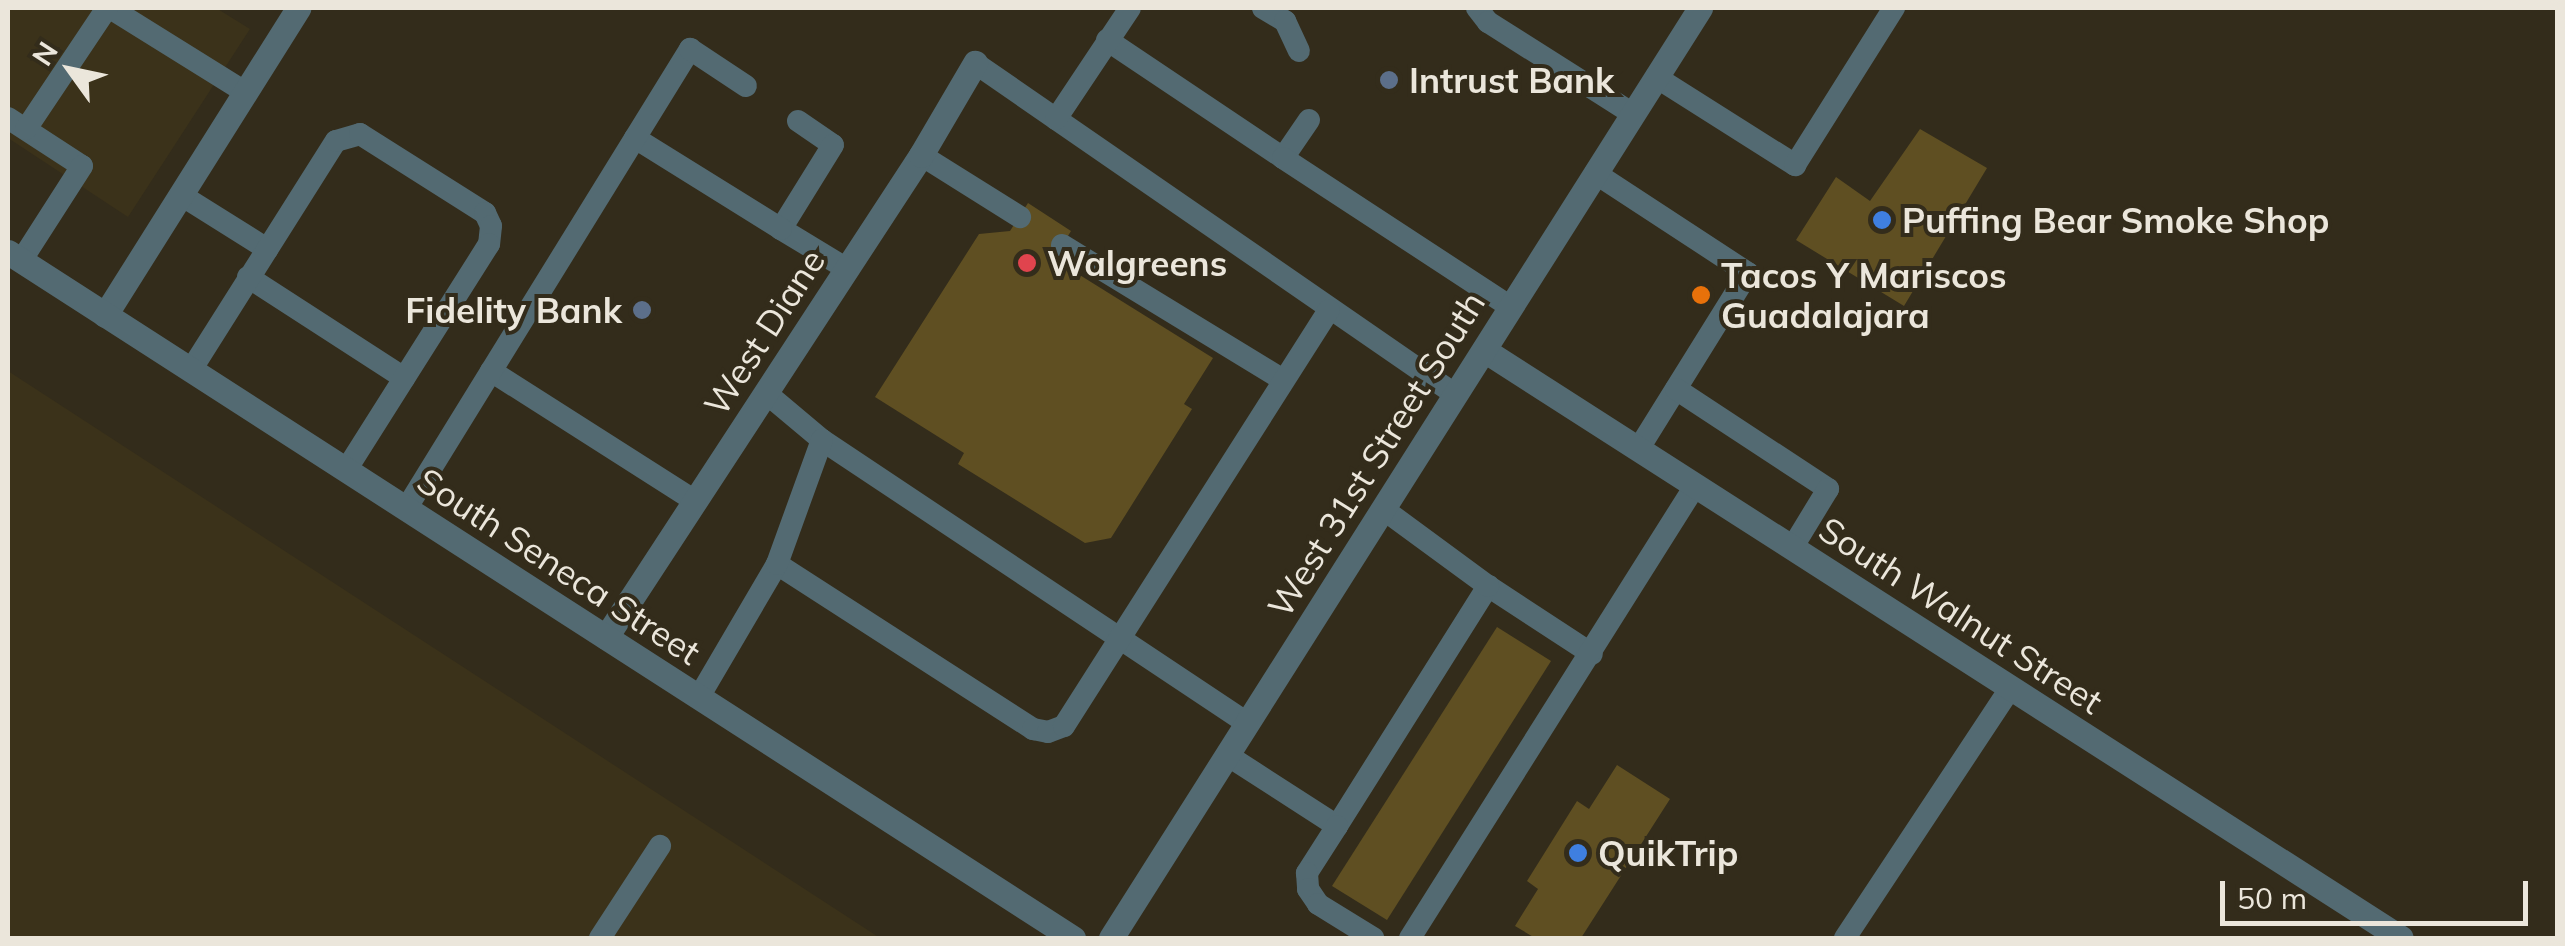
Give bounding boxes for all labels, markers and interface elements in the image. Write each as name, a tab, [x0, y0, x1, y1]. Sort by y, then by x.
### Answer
north arrow	[20, 20, 120, 120]
text: N	[24, 35, 65, 72]
place label: Intrust Bank	[1409, 59, 1614, 101]
marker: Intrust Bank	[1378, 69, 1400, 91]
place label: Puffing Bear Smoke Shop	[1902, 199, 2329, 241]
marker: Puffing Bear Smoke Shop	[1871, 209, 1893, 231]
street label: West Diane	[695, 241, 833, 423]
place label: Walgreens	[1047, 242, 1227, 284]
marker: Walgreens	[1016, 252, 1038, 274]
place label: Tacos Y Mariscos Guadalajara	[1721, 254, 2006, 336]
street label: West 31st Street South	[1259, 284, 1493, 624]
marker: Tacos Y Mariscos Guadalajara	[1690, 284, 1712, 306]
place label: Fidelity Bank	[405, 289, 622, 331]
marker: Fidelity Bank	[631, 299, 653, 321]
street label: South Seneca Street	[410, 459, 708, 673]
street label: South Walnut Street	[1812, 508, 2110, 722]
place label: QuikTrip	[1598, 832, 1738, 874]
marker: QuikTrip	[1567, 842, 1589, 864]
scale bar	[2225, 861, 2532, 923]
text: 50 m	[2237, 879, 2307, 917]

